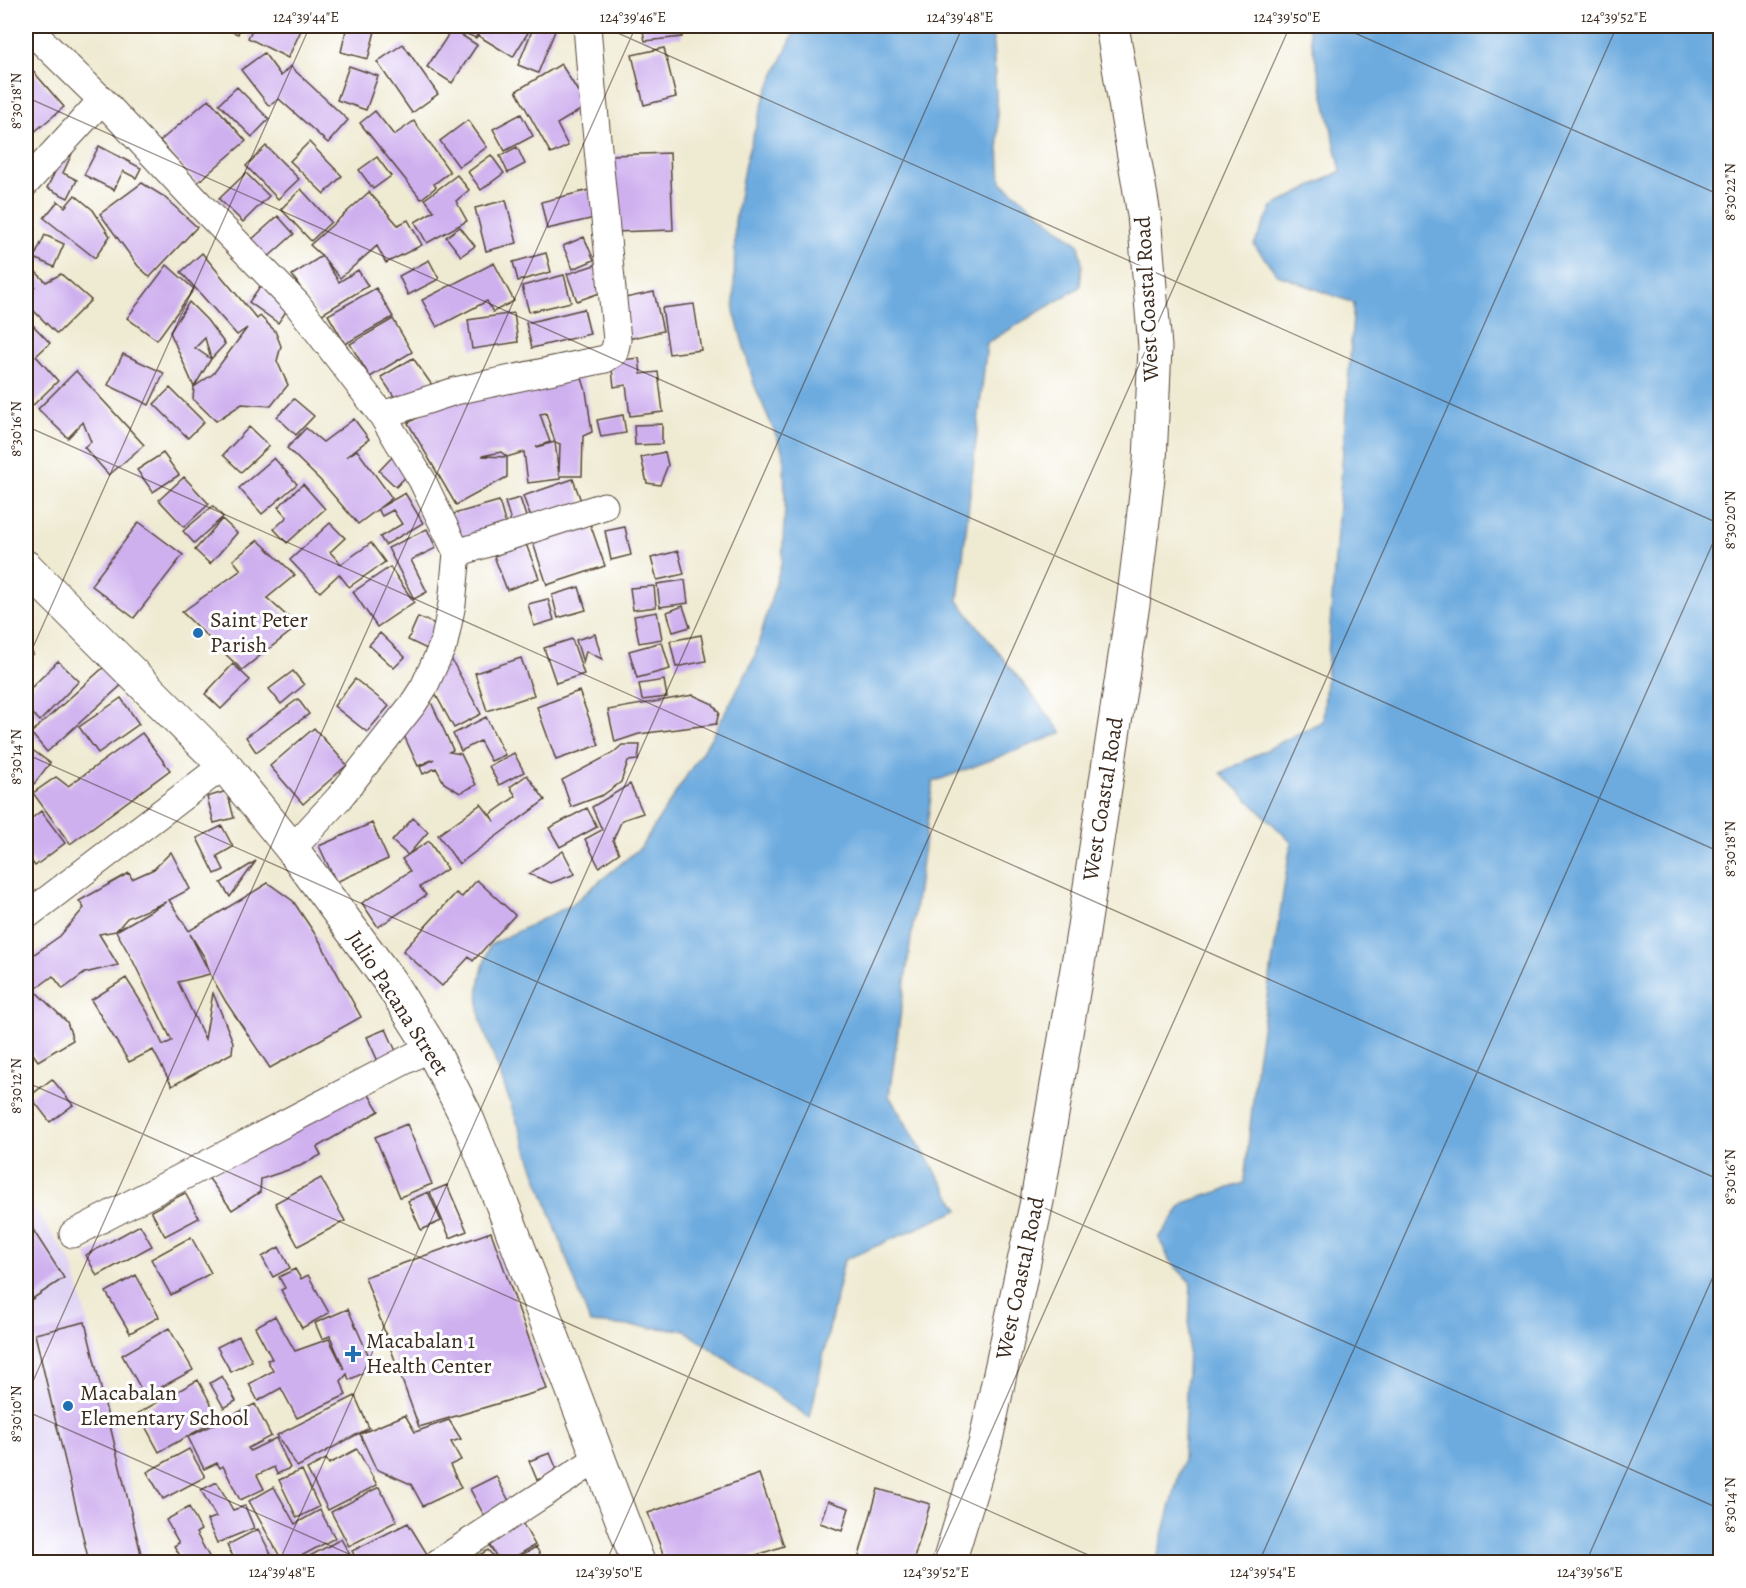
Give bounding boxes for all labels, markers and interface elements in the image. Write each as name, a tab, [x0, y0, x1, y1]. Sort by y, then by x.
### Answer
text: 124°39'44"E	[273, 7, 339, 27]
text: 124°39'46"E	[600, 7, 666, 27]
text: 124°39'48"E	[927, 7, 993, 27]
text: 124°39'50"E	[1253, 7, 1321, 27]
text: 124°39'52"E	[1581, 7, 1647, 27]
text: 8°30'18"N	[6, 73, 26, 129]
text: 8°30'22"N	[1720, 163, 1740, 221]
street label: West Coastal Road	[1128, 215, 1166, 383]
text: 8°30'16"N	[6, 401, 26, 457]
text: 8°30'20"N	[1720, 490, 1740, 550]
place label: Saint Peter Parish	[210, 605, 308, 660]
marker: Saint Peter Parish	[191, 626, 205, 640]
street label: West Coastal Road	[1075, 715, 1131, 884]
text: 8°30'14"N	[6, 729, 26, 785]
text: 8°30'18"N	[1720, 821, 1740, 877]
street label: Julio Pacana Street	[340, 925, 456, 1081]
text: 8°30'12"N	[6, 1058, 26, 1114]
text: 8°30'16"N	[1720, 1149, 1740, 1205]
street label: West Coastal Road	[988, 1194, 1052, 1363]
place label: Macabalan 1 Health Center	[366, 1326, 492, 1381]
marker: Macabalan 1 Health Center	[344, 1345, 362, 1363]
place label: Macabalan Elementary School	[80, 1378, 248, 1433]
text: 8°30'10"N	[6, 1385, 26, 1443]
marker: Macabalan Elementary School	[61, 1399, 75, 1413]
text: 8°30'14"N	[1720, 1477, 1740, 1533]
text: 124°39'48"E	[249, 1562, 315, 1582]
text: 124°39'50"E	[575, 1562, 643, 1582]
text: 124°39'52"E	[903, 1562, 969, 1582]
text: 124°39'54"E	[1230, 1562, 1296, 1582]
text: 124°39'56"E	[1557, 1562, 1623, 1582]

